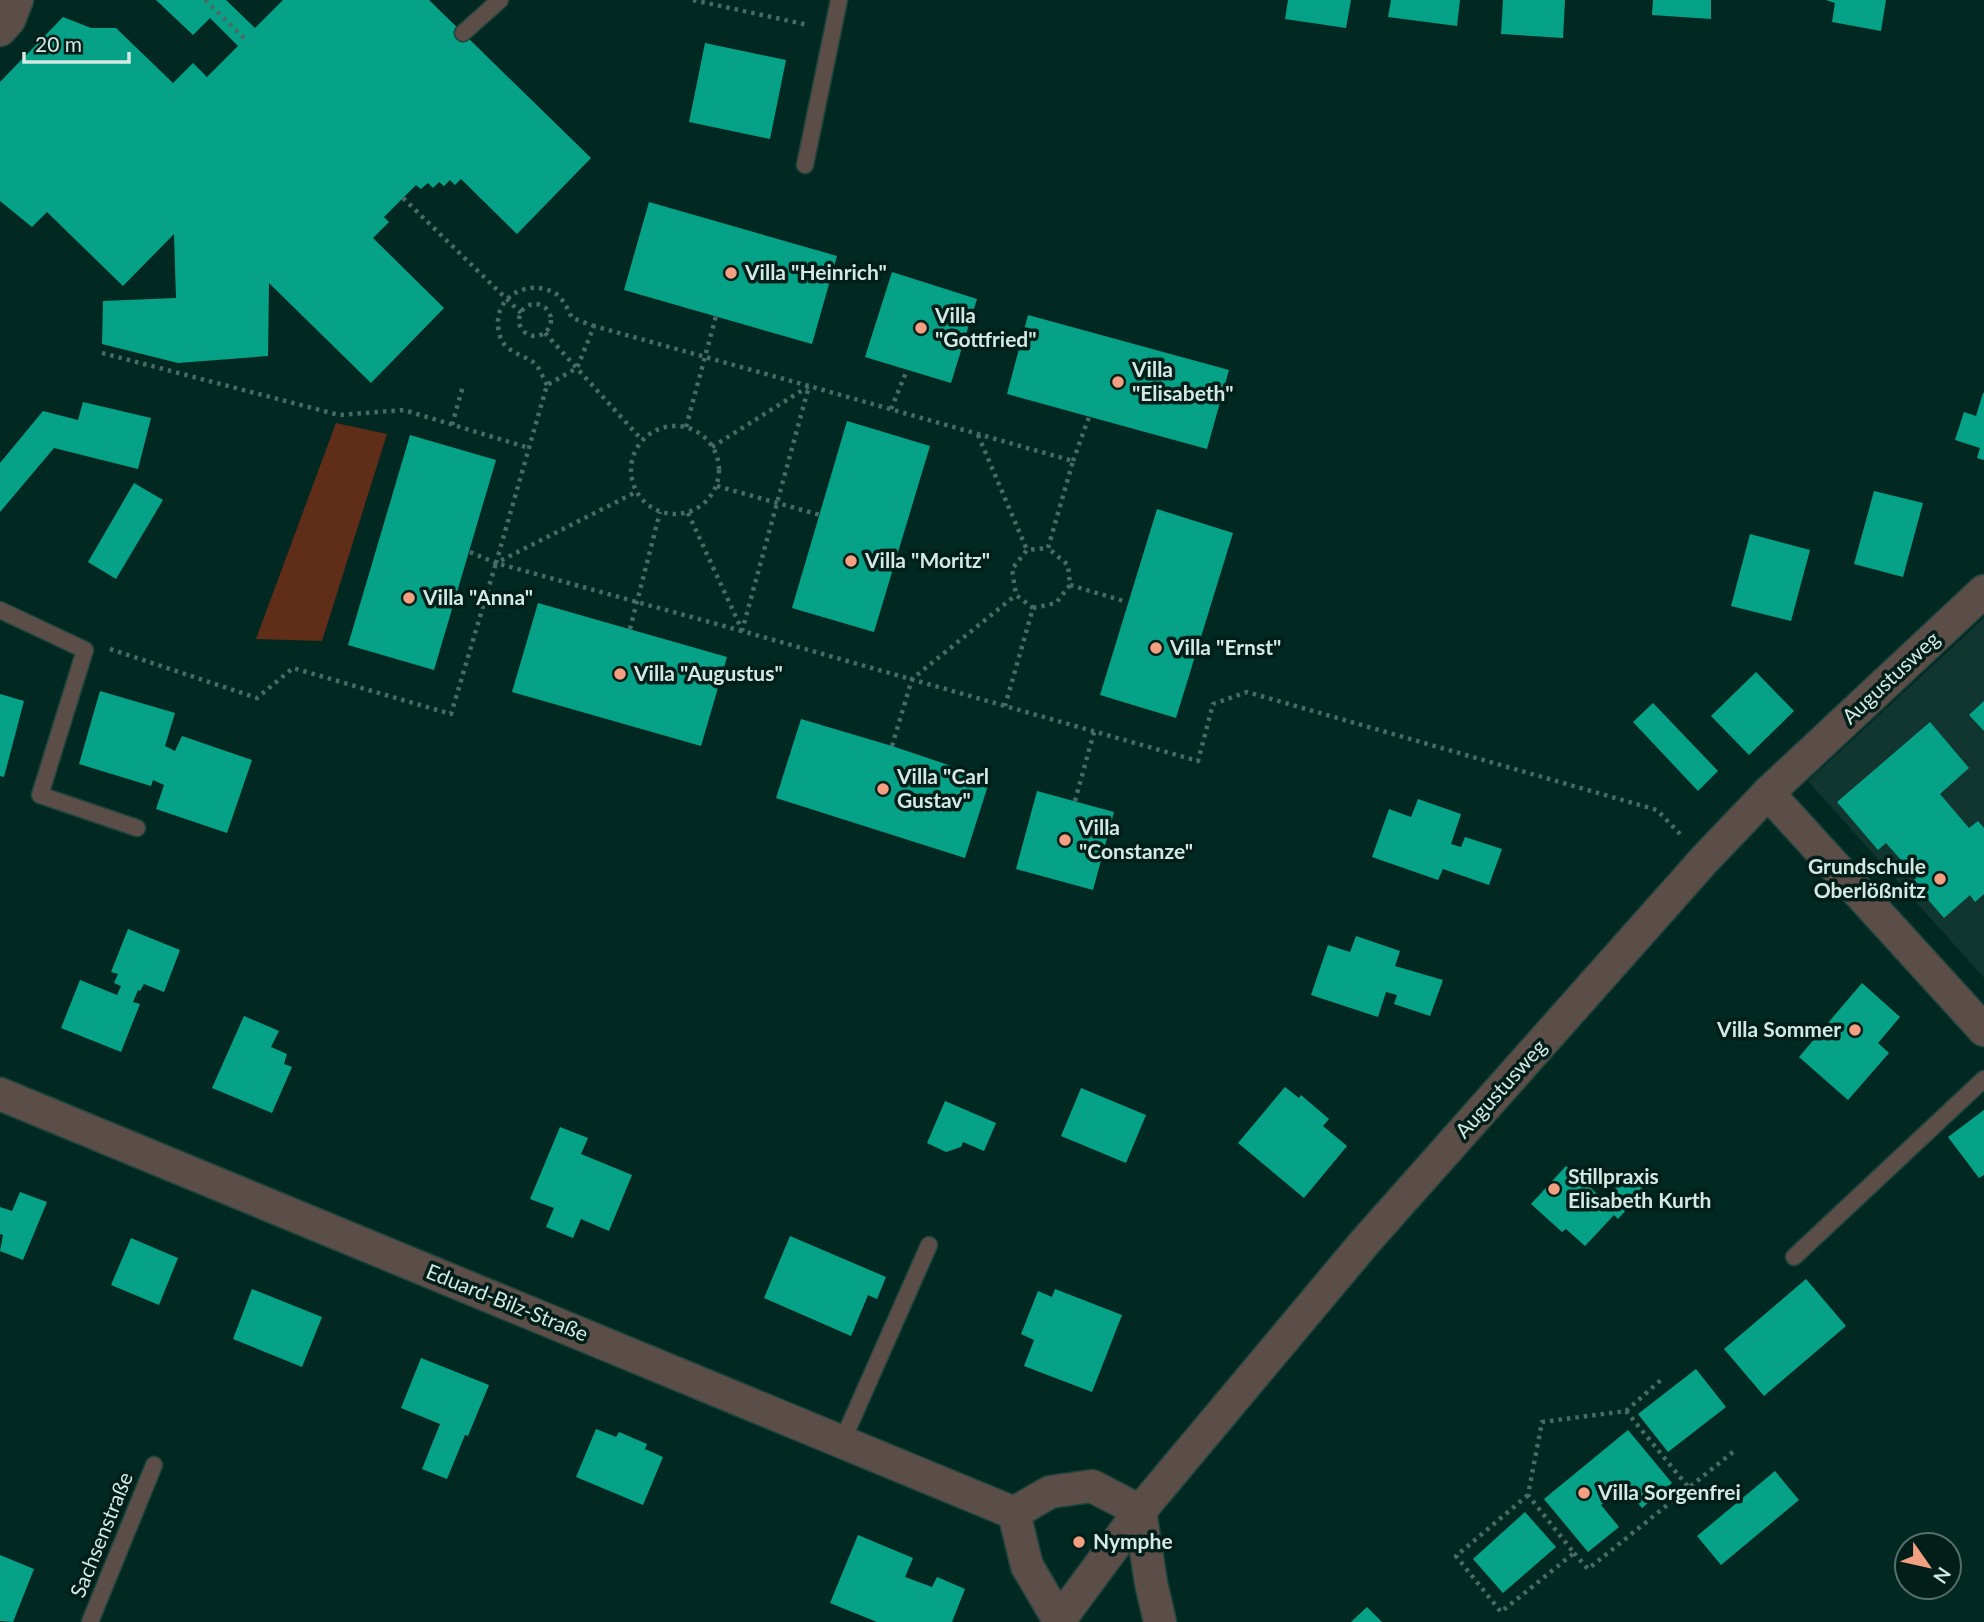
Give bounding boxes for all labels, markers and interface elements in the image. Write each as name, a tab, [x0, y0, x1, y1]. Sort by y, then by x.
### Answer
scale bar	[24, 21, 130, 65]
text: 20 m	[35, 31, 82, 56]
place label: Villa "Heinrich"	[744, 259, 887, 284]
marker: Villa "Heinrich"	[723, 265, 739, 281]
place label: Villa "Gottfried"	[934, 302, 1037, 351]
marker: Villa "Gottfried"	[913, 320, 929, 336]
place label: Villa "Elisabeth"	[1131, 356, 1233, 405]
marker: Villa "Elisabeth"	[1110, 374, 1126, 390]
place label: Villa "Moritz"	[864, 547, 990, 572]
marker: Villa "Moritz"	[843, 553, 859, 569]
place label: Villa "Anna"	[422, 584, 533, 609]
marker: Villa "Anna"	[401, 590, 417, 606]
street label: Augustusweg	[1836, 625, 1944, 728]
place label: Villa "Ernst"	[1169, 634, 1281, 659]
marker: Villa "Ernst"	[1148, 640, 1164, 656]
place label: Villa "Augustus"	[633, 660, 783, 685]
marker: Villa "Augustus"	[612, 666, 628, 682]
place label: Villa "Carl Gustav"	[896, 763, 989, 812]
marker: Villa "Carl Gustav"	[875, 781, 891, 797]
place label: Villa "Constanze"	[1078, 814, 1193, 863]
marker: Villa "Constanze"	[1057, 832, 1073, 848]
place label: Grundschule Oberlößnitz	[1808, 853, 1926, 902]
marker: Grundschule Oberlößnitz	[1932, 871, 1948, 887]
place label: Villa Sommer	[1716, 1016, 1841, 1041]
marker: Villa Sommer	[1847, 1022, 1863, 1038]
street label: Augustusweg	[1449, 1033, 1551, 1142]
place label: Stillpraxis Elisabeth Kurth	[1568, 1163, 1711, 1212]
marker: Stillpraxis Elisabeth Kurth	[1546, 1181, 1562, 1197]
street label: Eduard-Bilz-Straße	[423, 1258, 592, 1346]
street label: Sachsenstraße	[64, 1468, 137, 1601]
place label: Villa Sorgenfrei	[1597, 1479, 1741, 1504]
marker: Villa Sorgenfrei	[1576, 1485, 1592, 1501]
place label: Nymphe	[1093, 1528, 1173, 1553]
north arrow	[1893, 1531, 1963, 1601]
marker: Nymphe	[1071, 1534, 1087, 1550]
text: N	[1929, 1563, 1956, 1588]

